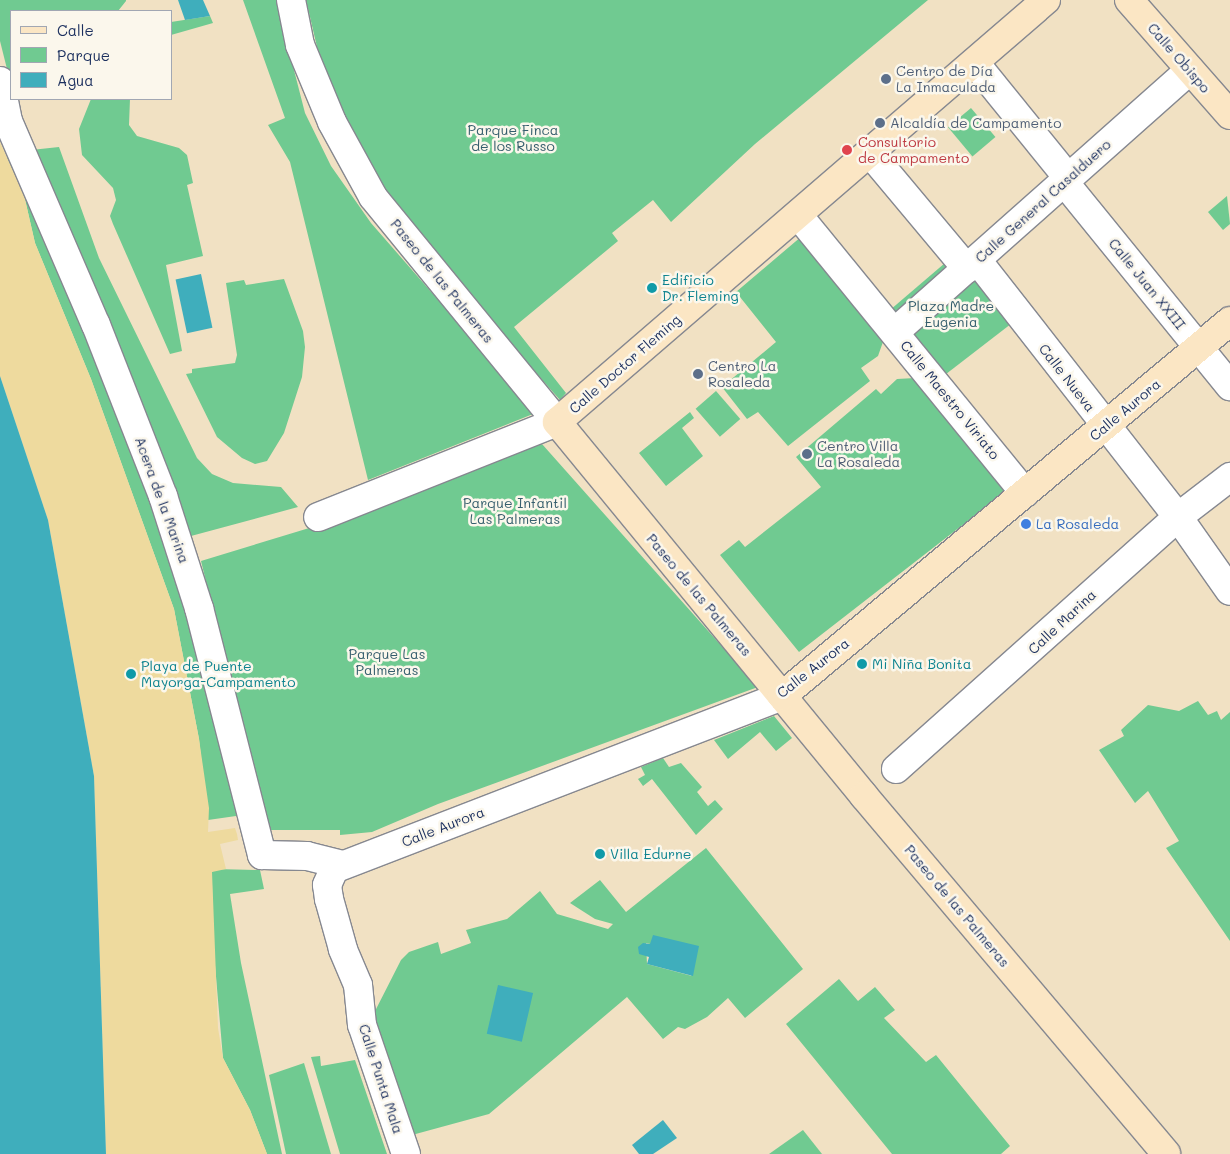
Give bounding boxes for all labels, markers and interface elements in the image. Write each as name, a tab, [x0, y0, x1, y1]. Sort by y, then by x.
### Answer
legend	[10, 10, 172, 100]
text: Calle	[57, 20, 94, 40]
street label: Calle Obispo	[1144, 20, 1214, 96]
text: Parque	[57, 45, 110, 65]
place label: Centro de Día La Inmaculada	[896, 63, 996, 95]
text: Agua	[57, 70, 94, 90]
marker: Centro de Día La Inmaculada	[880, 73, 892, 85]
place label: Alcaldía de Campamento	[890, 115, 1061, 131]
marker: Alcaldía de Campamento	[874, 117, 886, 129]
park label: Parque Finca de los Russo	[468, 122, 558, 154]
place label: Consultorio de Campamento	[858, 134, 969, 166]
street label: Calle General Casalduero	[972, 136, 1114, 266]
marker: Consultorio de Campamento	[840, 143, 854, 157]
street label: Paseo de las Palmeras	[387, 216, 497, 346]
street label: Calle Juan XXIII	[1105, 235, 1189, 333]
place label: Edificio Dr. Fleming	[662, 272, 739, 304]
marker: Edificio Dr. Fleming	[646, 282, 658, 294]
park label: Plaza Madre Eugenia	[908, 298, 994, 331]
street label: Calle Doctor Fleming	[566, 311, 684, 417]
street label: Calle Maestro Viriato	[897, 337, 1003, 463]
street label: Calle Nueva	[1035, 341, 1099, 415]
place label: Centro La Rosaleda	[708, 358, 776, 391]
marker: Centro La Rosaleda	[692, 368, 704, 380]
street label: Calle Aurora	[1086, 376, 1164, 444]
street label: Acera de la Marina	[131, 435, 193, 565]
place label: Centro Villa La Rosaleda	[817, 438, 900, 471]
marker: Centro Villa La Rosaleda	[801, 448, 813, 460]
park label: Parque Infantil Las Palmeras	[463, 495, 567, 528]
place label: La Rosaleda	[1036, 516, 1119, 532]
marker: La Rosaleda	[1020, 518, 1032, 530]
street label: Paseo de las Palmeras	[643, 531, 755, 659]
street label: Calle Marina	[1025, 586, 1099, 658]
street label: Calle Aurora	[773, 635, 853, 701]
park label: Parque Las Palmeras	[349, 646, 425, 679]
place label: Mi Niña Bonita	[872, 656, 971, 672]
place label: Playa de Puente Mayorga-Campamento	[141, 658, 296, 690]
marker: Mi Niña Bonita	[856, 658, 868, 670]
marker: Playa de Puente Mayorga-Campamento	[125, 668, 137, 680]
street label: Calle Aurora	[399, 804, 487, 850]
street label: Paseo de las Palmeras	[901, 842, 1013, 970]
place label: Villa Edurne	[610, 846, 692, 862]
marker: Villa Edurne	[594, 848, 606, 860]
street label: Calle Punta Mala	[355, 1022, 407, 1136]

